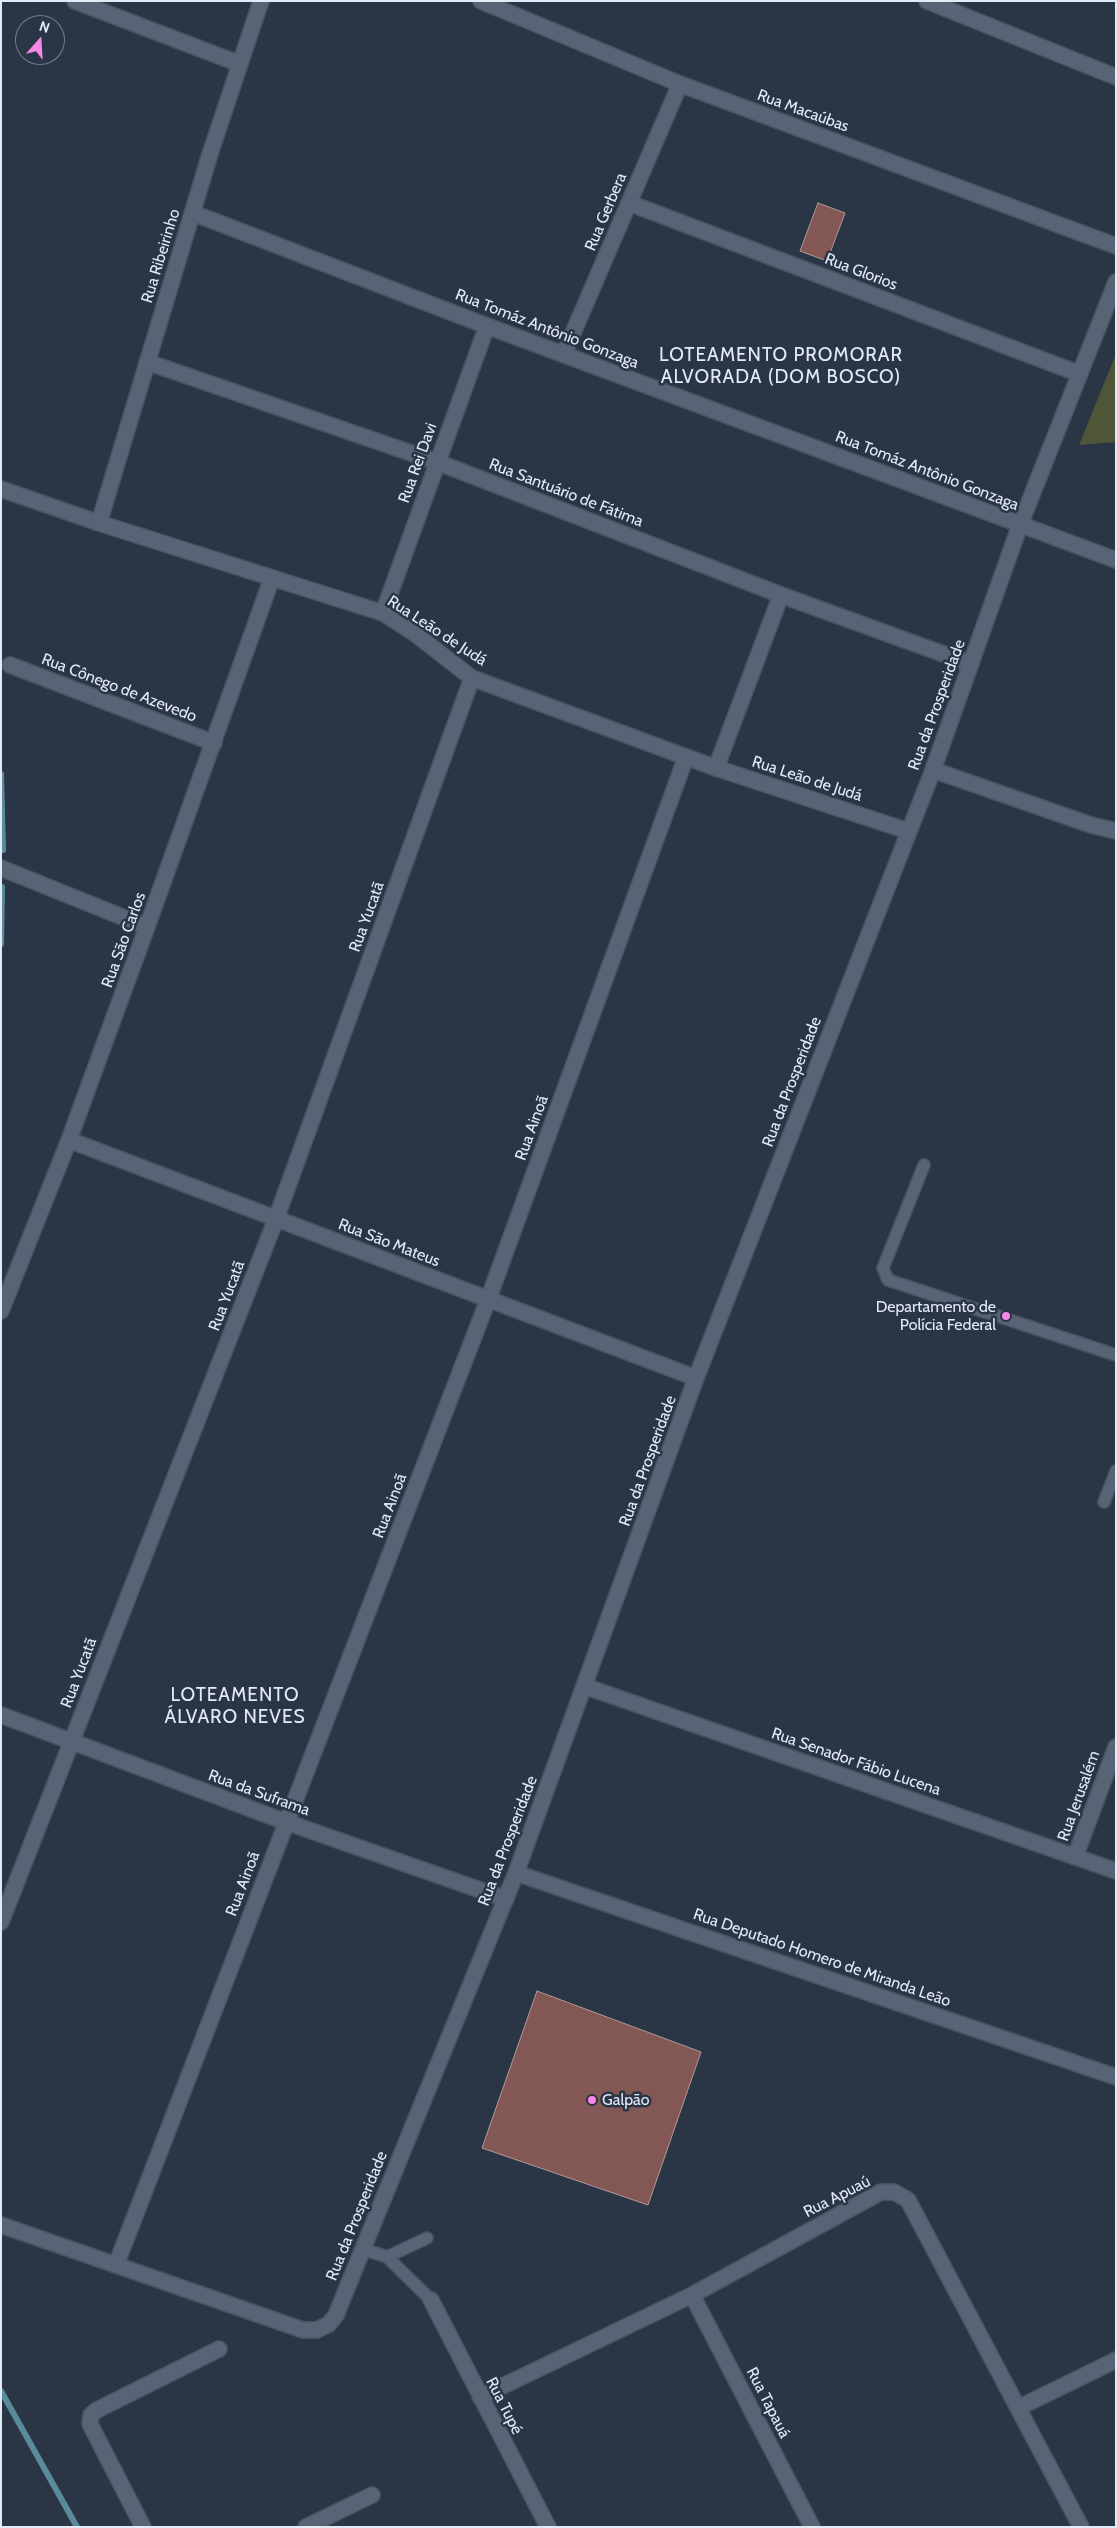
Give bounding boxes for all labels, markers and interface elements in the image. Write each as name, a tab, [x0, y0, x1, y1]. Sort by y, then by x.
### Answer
north arrow	[15, 15, 65, 65]
text: N	[37, 17, 52, 37]
street label: Rua Macaúbas	[755, 86, 851, 136]
street label: Rua Gerbera	[581, 170, 631, 254]
street label: Rua Ribeirinho	[138, 207, 184, 305]
street label: Rua Glorios	[822, 249, 900, 295]
street label: Rua Tomáz Antônio Gonzaga	[453, 285, 641, 373]
district label: LOTEAMENTO PROMORAR ALVORADA (DOM BOSCO)	[657, 344, 905, 388]
street label: Rua Rei Davi	[395, 420, 441, 506]
street label: Rua Tomáz Antônio Gonzaga	[833, 427, 1021, 515]
street label: Rua Santuário de Fátima	[486, 455, 646, 531]
street label: Rua Leão de Judá	[384, 592, 490, 670]
street label: Rua da Prosperidade	[904, 637, 970, 773]
street label: Rua Cônego de Azevedo	[39, 650, 199, 726]
street label: Rua Leão de Judá	[749, 752, 865, 806]
street label: Rua Yucatã	[345, 879, 389, 955]
street label: Rua São Carlos	[98, 890, 150, 990]
street label: Rua da Prosperidade	[758, 1014, 826, 1150]
street label: Rua Ainoã	[511, 1093, 553, 1163]
street label: Rua São Mateus	[335, 1215, 443, 1271]
street label: Rua Yucatã	[205, 1258, 249, 1334]
place label: Departamento de Polícia Federal	[876, 1297, 996, 1335]
marker: Departamento de Polícia Federal	[1000, 1310, 1012, 1322]
street label: Rua da Prosperidade	[615, 1393, 681, 1529]
street label: Rua Ainoã	[369, 1471, 411, 1541]
street label: Rua Yucatã	[57, 1635, 101, 1711]
district label: LOTEAMENTO ÁLVARO NEVES	[163, 1684, 307, 1728]
street label: Rua Senador Fábio Lucena	[769, 1724, 943, 1800]
street label: Rua Jerusalém	[1054, 1748, 1104, 1844]
street label: Rua da Suframa	[206, 1766, 312, 1820]
street label: Rua da Prosperidade	[474, 1773, 542, 1909]
street label: Rua Ainoã	[222, 1849, 264, 1919]
street label: Rua Deputado Homero de Miranda Leão	[691, 1905, 953, 2011]
place label: Galpão	[602, 2090, 650, 2110]
marker: Galpão	[586, 2094, 598, 2106]
street label: Rua da Prosperidade	[322, 2149, 392, 2283]
street label: Rua Apuaú	[800, 2172, 874, 2222]
street label: Rua Tapauá	[742, 2364, 794, 2442]
street label: Rua Tupé	[481, 2374, 527, 2438]

